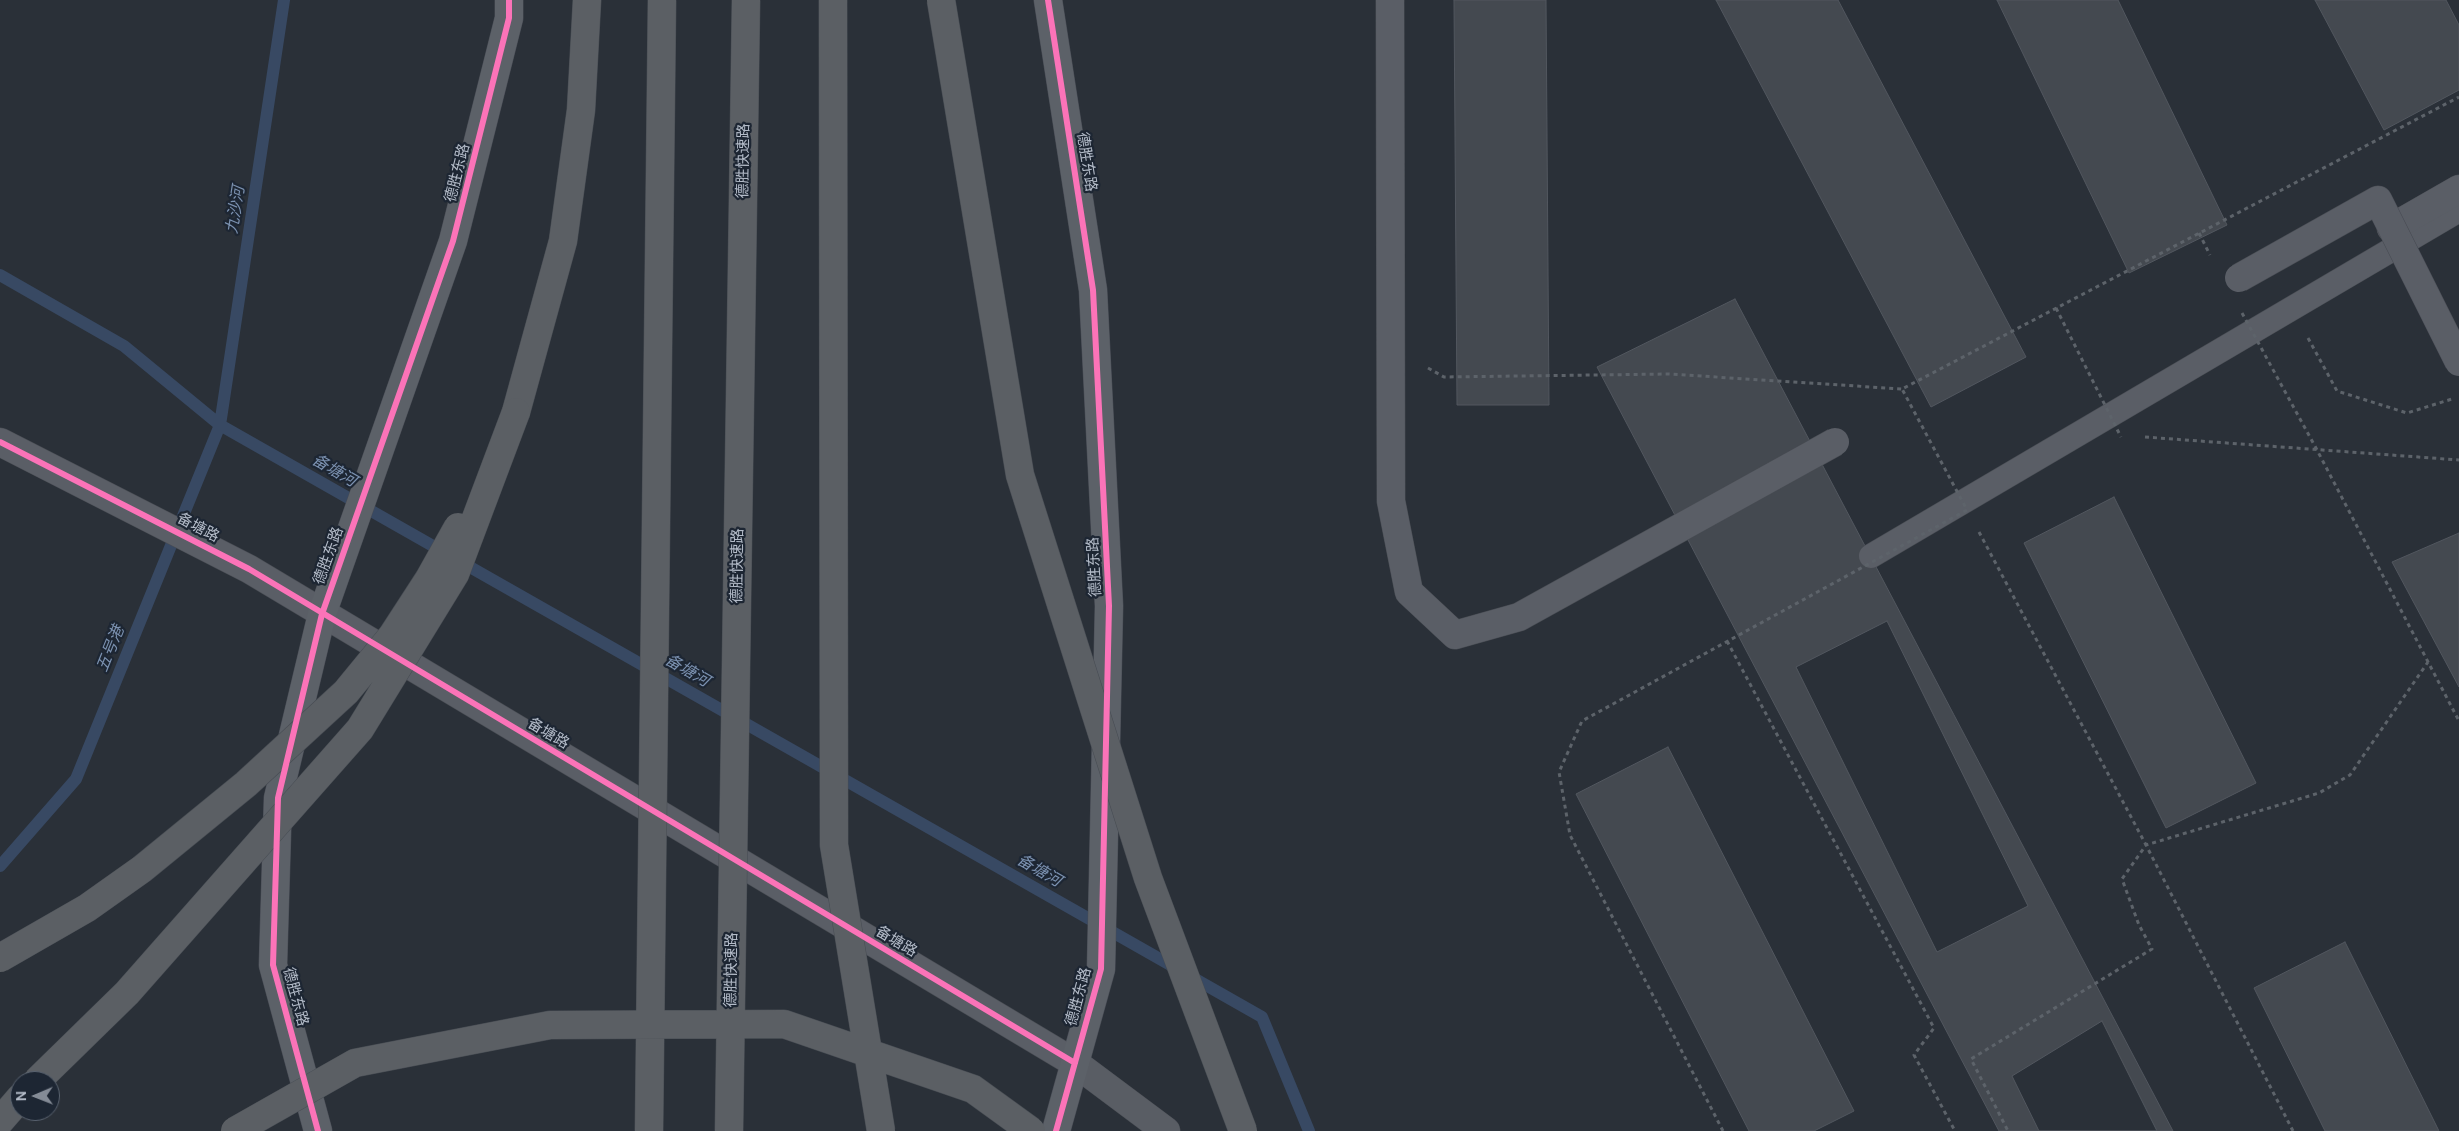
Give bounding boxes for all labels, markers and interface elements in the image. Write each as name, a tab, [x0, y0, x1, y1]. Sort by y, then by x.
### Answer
street label: 德胜快速路	[734, 123, 754, 199]
street label: 德胜东路	[1072, 131, 1100, 193]
street label: 德胜东路	[442, 142, 474, 204]
water label: 九沙河	[223, 185, 249, 235]
water label: 备塘河	[308, 451, 360, 491]
street label: 备塘路	[174, 509, 222, 547]
street label: 德胜东路	[310, 525, 348, 587]
street label: 德胜快速路	[728, 528, 748, 604]
street label: 德胜东路	[1084, 537, 1106, 597]
water label: 五号港	[93, 623, 129, 675]
water label: 备塘河	[661, 651, 713, 691]
street label: 备塘路	[524, 715, 572, 753]
water label: 备塘河	[1013, 851, 1065, 891]
street label: 备塘路	[872, 923, 920, 961]
street label: 德胜快速路	[722, 932, 742, 1008]
street label: 德胜东路	[279, 966, 311, 1028]
street label: 德胜东路	[1063, 966, 1095, 1028]
north arrow	[10, 1071, 60, 1121]
text: N	[12, 1091, 30, 1102]

